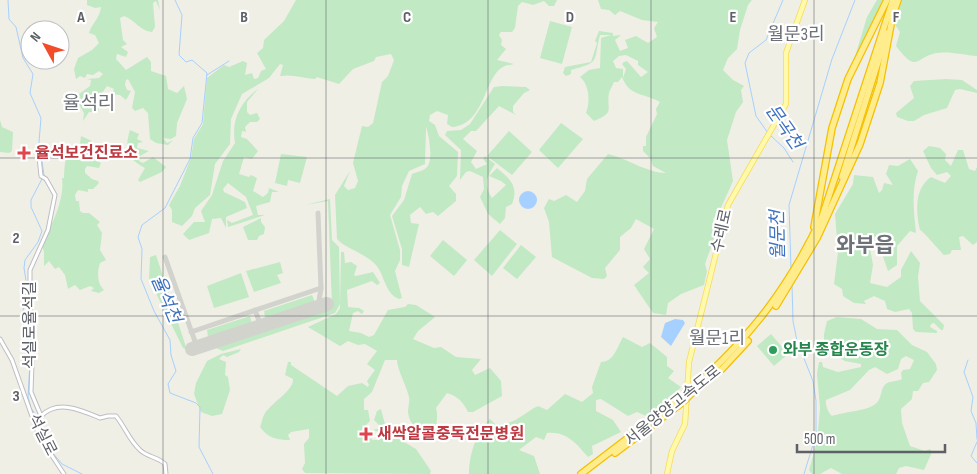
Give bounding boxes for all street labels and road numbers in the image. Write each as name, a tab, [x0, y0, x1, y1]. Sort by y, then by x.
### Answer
street label: 수레로	[708, 207, 736, 255]
street label: 석실로율석길	[21, 281, 40, 369]
street label: 서울양양고속도로	[621, 361, 725, 450]
street label: 석실로	[24, 411, 61, 459]

